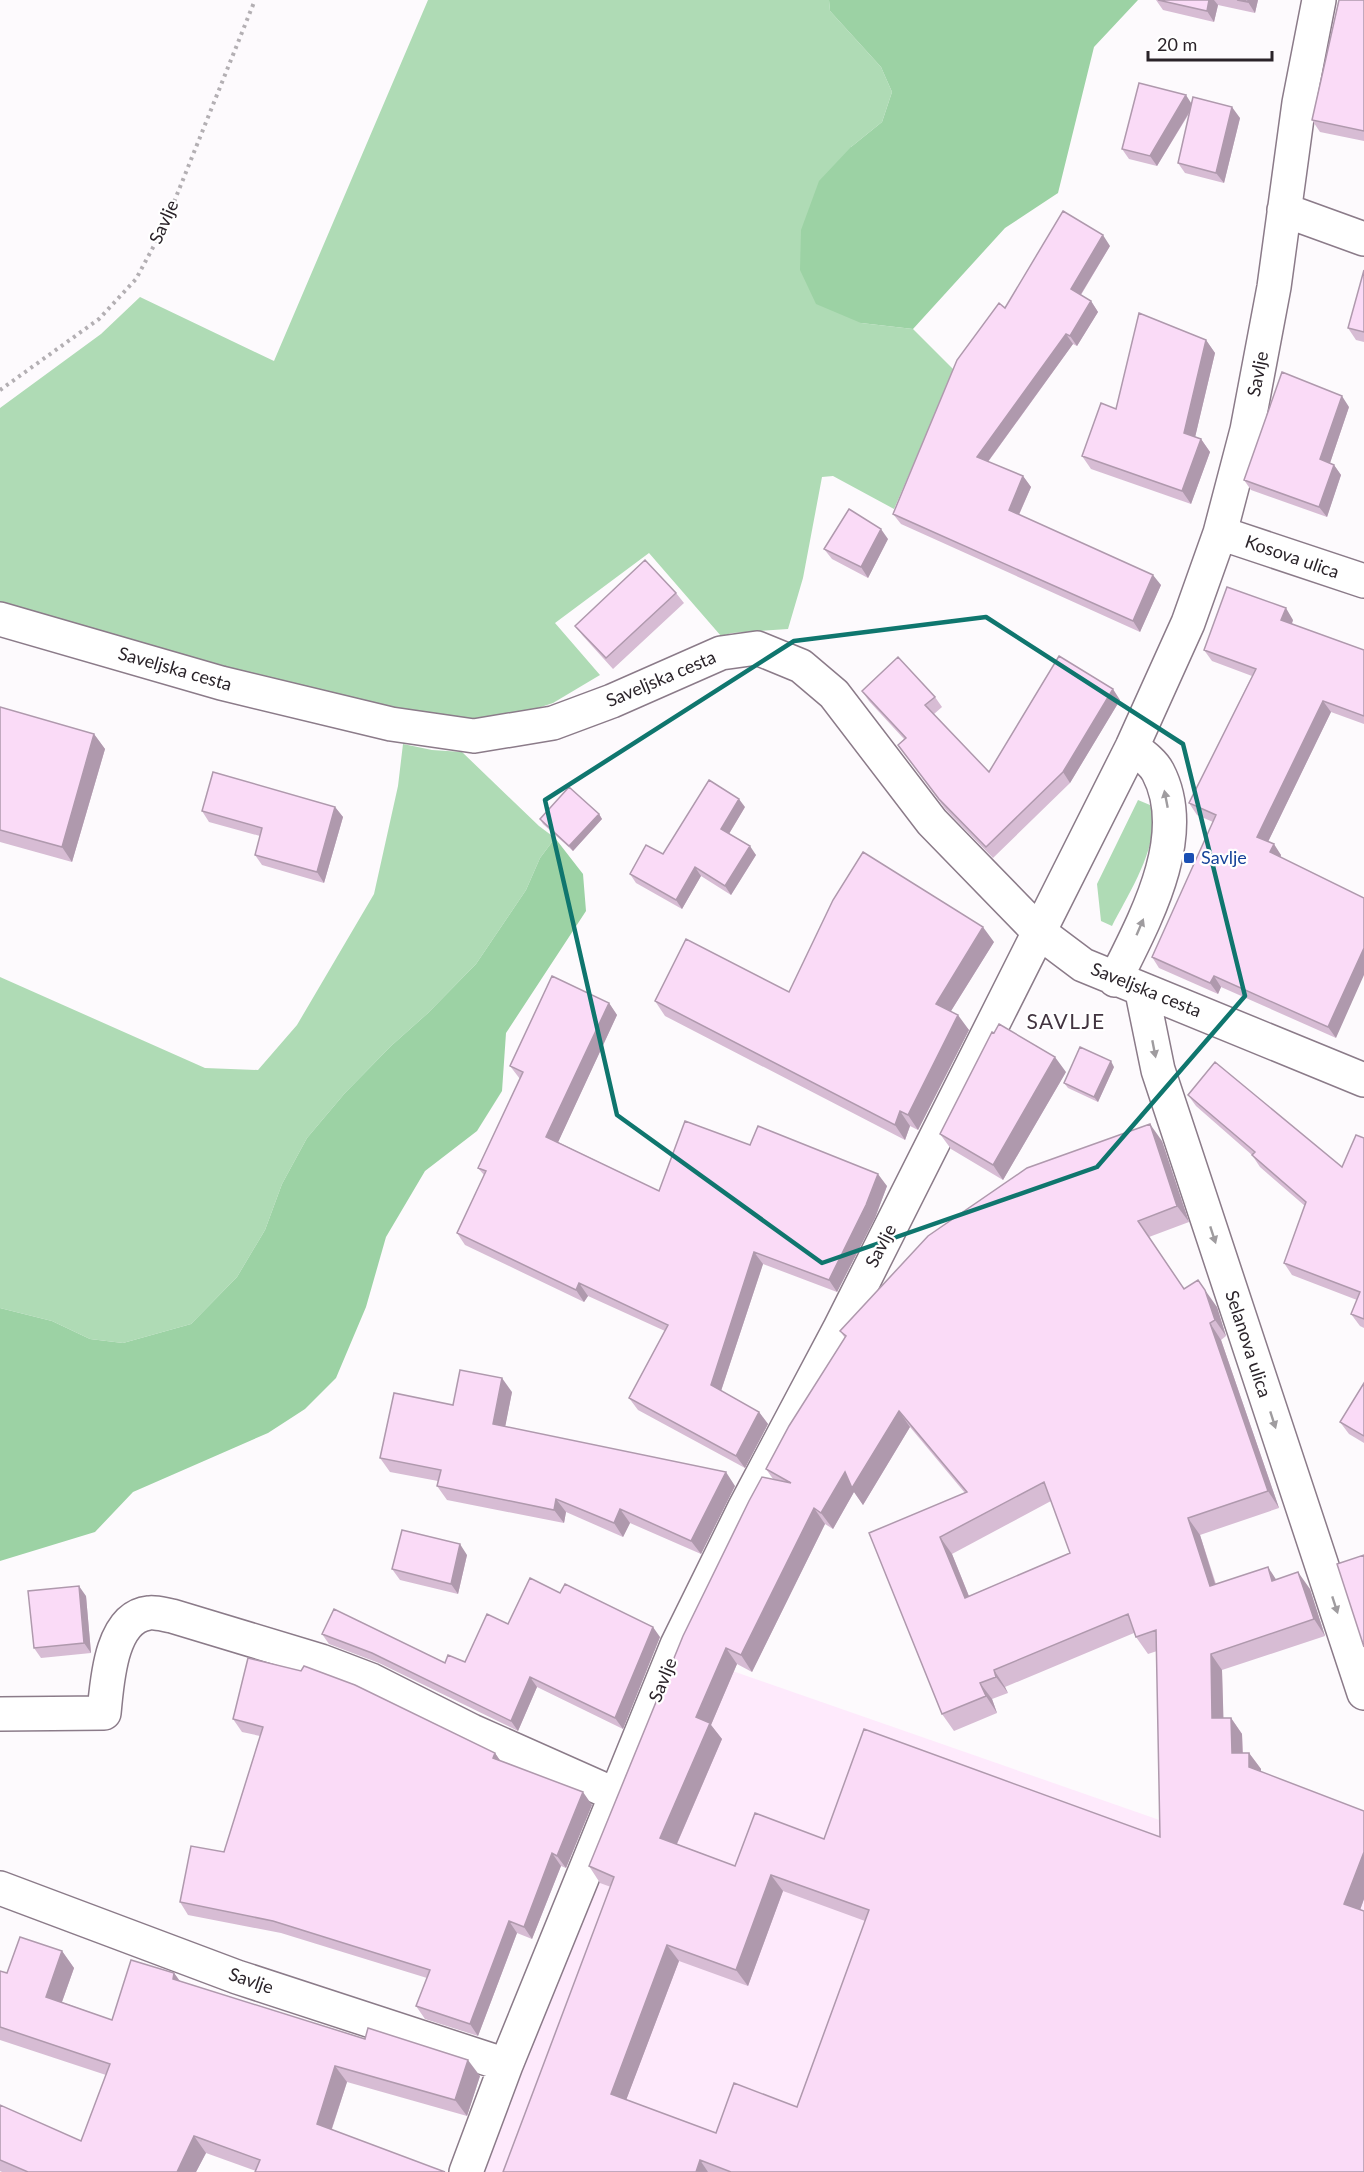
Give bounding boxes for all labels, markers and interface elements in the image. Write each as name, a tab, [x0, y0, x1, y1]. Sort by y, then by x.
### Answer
scale bar	[1148, 24, 1272, 62]
text: 20 m	[1157, 33, 1197, 55]
street label: Savlje	[144, 196, 182, 247]
street label: Savlje	[1242, 349, 1272, 398]
street label: Kosova ulica	[1242, 530, 1342, 582]
street label: Saveljska cesta	[116, 641, 235, 695]
street label: Saveljska cesta	[602, 645, 719, 711]
one-way arrow	[1161, 789, 1170, 808]
place label: Savlje	[1201, 846, 1247, 868]
marker: Savlje	[1182, 851, 1196, 865]
one-way arrow	[1135, 918, 1145, 936]
street label: Saveljska cesta	[1088, 957, 1205, 1021]
district label: SAVLJE	[1026, 1008, 1106, 1033]
one-way arrow	[1150, 1040, 1159, 1059]
street label: Savlje	[860, 1220, 900, 1271]
one-way arrow	[1208, 1226, 1218, 1244]
street label: Selanova ulica	[1221, 1287, 1277, 1400]
one-way arrow	[1269, 1411, 1279, 1429]
one-way arrow	[1330, 1596, 1340, 1614]
street label: Savlje	[643, 1654, 681, 1705]
street label: Savlje	[226, 1962, 277, 1998]

